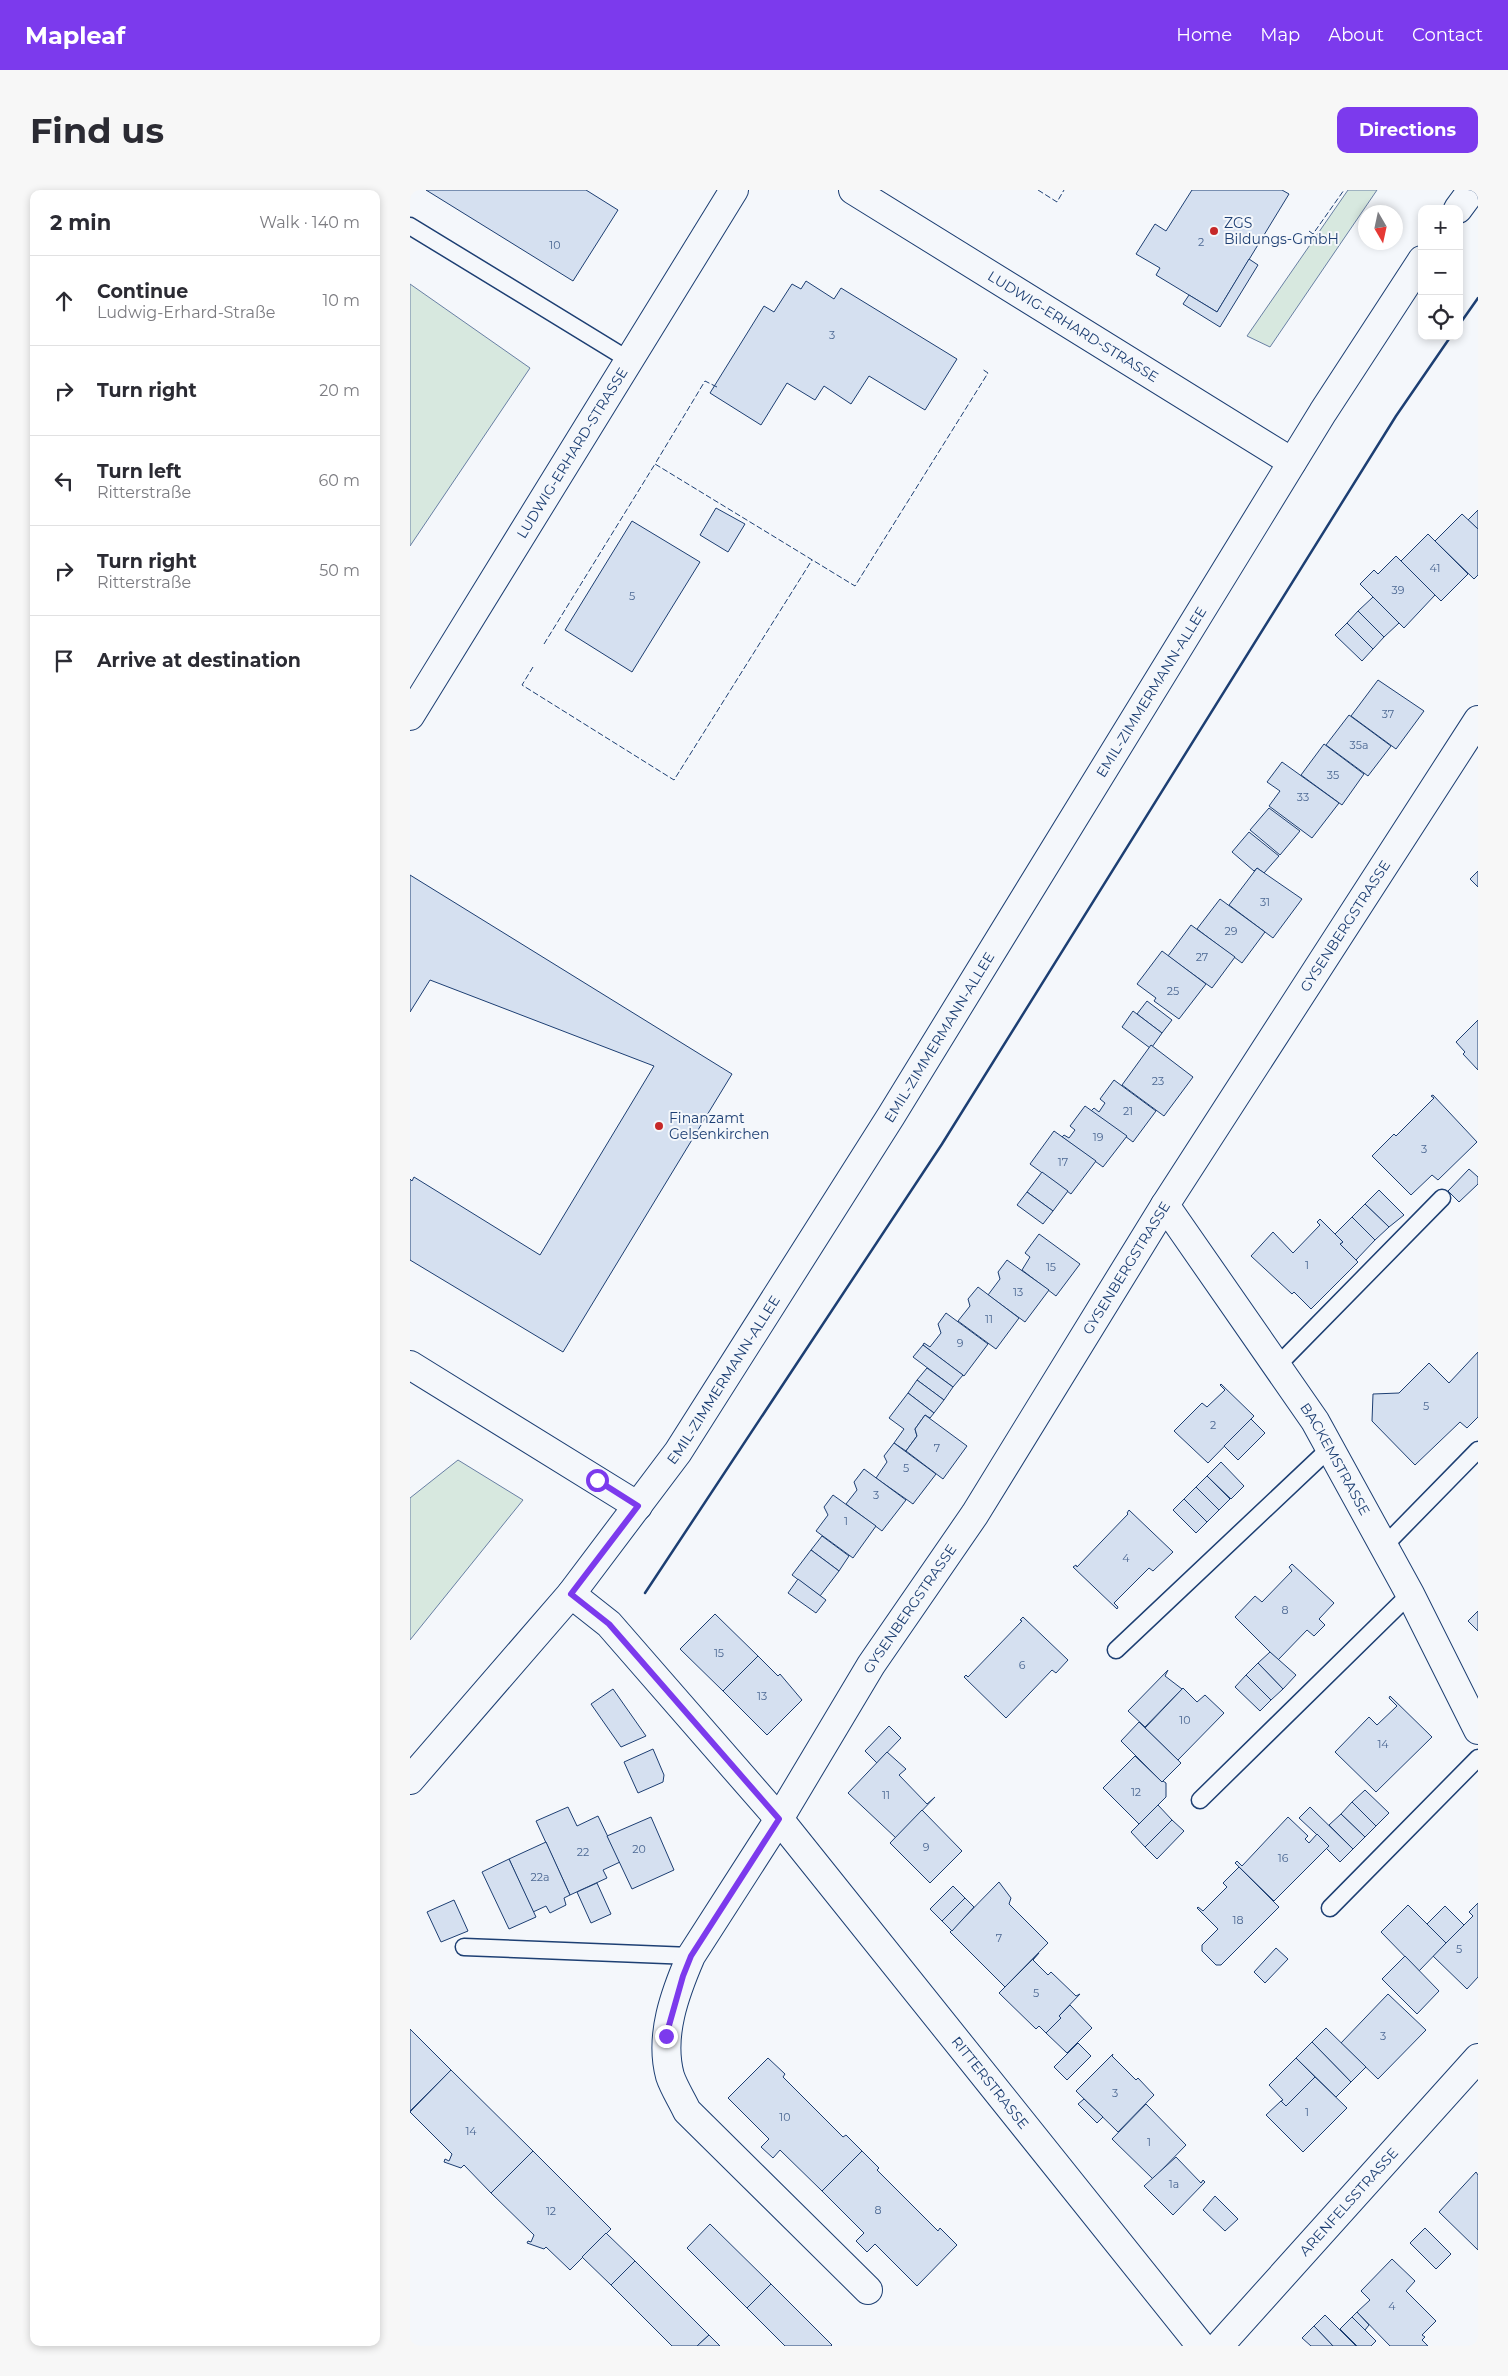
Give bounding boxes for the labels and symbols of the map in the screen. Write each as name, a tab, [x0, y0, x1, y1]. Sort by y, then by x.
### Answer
north arrow	[1358, 205, 1403, 250]
place label: ZGS Bildungs-GmbH	[1224, 214, 1339, 248]
marker: ZGS Bildungs-GmbH	[1208, 225, 1220, 237]
house number: 2	[1198, 235, 1204, 249]
house number: 10	[549, 238, 561, 252]
street label: LUDWIG-ERHARD-STRASSE	[985, 267, 1162, 386]
house number: 3	[829, 328, 835, 342]
street label: LUDWIG-ERHARD-STRASSE	[513, 364, 631, 542]
house number: 41	[1430, 561, 1440, 575]
house number: 39	[1392, 583, 1405, 597]
house number: 5	[629, 589, 635, 603]
street label: EMIL-ZIMMERMANN-ALLEE	[1092, 604, 1210, 781]
house number: 37	[1382, 707, 1394, 721]
house number: 35a	[1350, 738, 1368, 752]
house number: 35	[1327, 768, 1339, 782]
house number: 33	[1297, 790, 1309, 804]
street label: GYSENBERGSTRASSE	[1296, 857, 1394, 995]
house number: 31	[1260, 895, 1270, 909]
house number: 29	[1225, 924, 1238, 938]
street label: EMIL-ZIMMERMANN-ALLEE	[880, 949, 998, 1126]
house number: 27	[1196, 950, 1208, 964]
house number: 25	[1167, 984, 1179, 998]
house number: 23	[1152, 1074, 1164, 1088]
house number: 21	[1123, 1104, 1133, 1118]
place label: Finanzamt Gelsenkirchen	[669, 1109, 770, 1143]
marker: Finanzamt Gelsenkirchen	[653, 1120, 665, 1132]
house number: 19	[1093, 1130, 1104, 1144]
house number: 3	[1421, 1142, 1427, 1156]
house number: 17	[1058, 1155, 1068, 1169]
street label: GYSENBERGSTRASSE	[1078, 1198, 1174, 1338]
house number: 1	[1305, 1258, 1309, 1272]
house number: 15	[1046, 1260, 1056, 1274]
house number: 13	[1013, 1285, 1023, 1299]
street label: EMIL-ZIMMERMANN-ALLEE	[663, 1292, 784, 1468]
house number: 11	[985, 1312, 993, 1326]
house number: 9	[957, 1336, 964, 1350]
street label: BACKEMSTRASSE	[1296, 1399, 1374, 1518]
house number: 5	[1423, 1399, 1429, 1413]
house number: 2	[1210, 1418, 1216, 1432]
house number: 7	[934, 1441, 940, 1455]
house number: 5	[903, 1461, 909, 1475]
route start	[586, 1469, 609, 1492]
house number: 3	[873, 1488, 879, 1502]
house number: 1	[844, 1514, 848, 1528]
street label: GYSENBERGSTRASSE	[859, 1541, 960, 1677]
house number: 4	[1122, 1551, 1130, 1565]
house number: 8	[1281, 1603, 1289, 1617]
house number: 15	[714, 1646, 724, 1660]
house number: 6	[1019, 1658, 1026, 1672]
house number: 13	[757, 1689, 767, 1703]
house number: 10	[1179, 1713, 1191, 1727]
house number: 14	[1377, 1737, 1389, 1751]
house number: 12	[1131, 1785, 1141, 1799]
house number: 11	[882, 1788, 890, 1802]
house number: 9	[923, 1840, 930, 1854]
house number: 20	[632, 1842, 646, 1856]
house number: 22	[577, 1845, 589, 1859]
house number: 16	[1278, 1851, 1289, 1865]
house number: 22a	[531, 1870, 550, 1884]
house number: 18	[1233, 1913, 1244, 1927]
house number: 7	[996, 1931, 1002, 1945]
house number: 5	[1456, 1942, 1462, 1956]
house number: 5	[1033, 1986, 1039, 2000]
route end	[655, 2025, 678, 2048]
house number: 3	[1380, 2029, 1386, 2043]
street label: RITTERSTRASSE	[948, 2033, 1033, 2133]
house number: 3	[1112, 2086, 1118, 2100]
house number: 1	[1305, 2105, 1309, 2119]
house number: 10	[779, 2110, 791, 2124]
house number: 14	[465, 2124, 477, 2138]
house number: 1	[1147, 2135, 1151, 2149]
street label: ARENFELSSTRASSE	[1295, 2144, 1402, 2260]
house number: 1a	[1169, 2177, 1179, 2191]
house number: 8	[874, 2203, 882, 2217]
house number: 12	[546, 2204, 556, 2218]
house number: 4	[1388, 2299, 1396, 2313]

